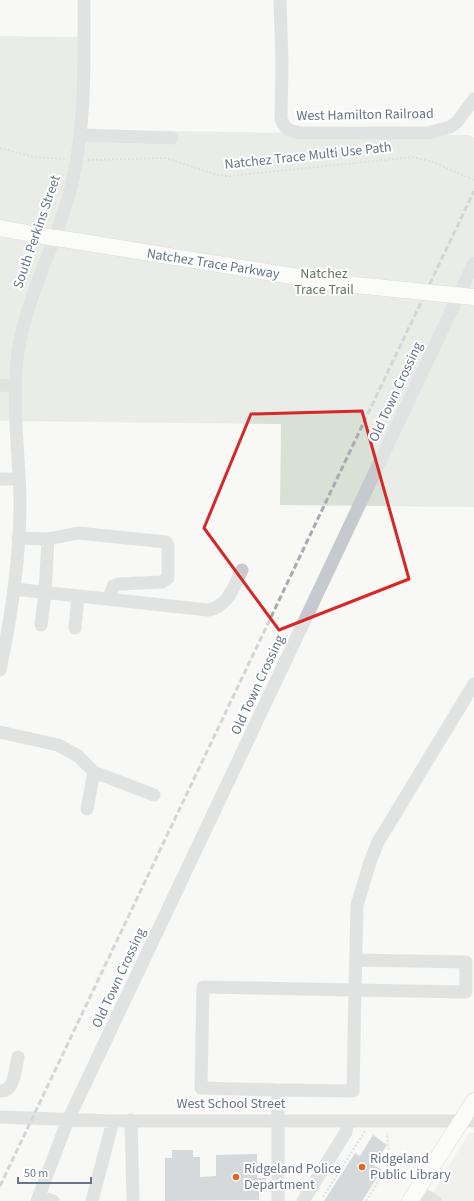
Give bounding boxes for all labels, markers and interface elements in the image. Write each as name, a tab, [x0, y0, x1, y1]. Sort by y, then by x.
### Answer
street label: West Hamilton Railroad	[296, 104, 434, 126]
street label: Natchez Trace Multi Use Path	[223, 137, 393, 175]
street label: South Perkins Street	[8, 172, 66, 292]
street label: Natchez Trace Parkway	[145, 244, 281, 284]
park label: Natchez Trace Trail	[294, 264, 354, 300]
street label: Old Town Crossing	[364, 339, 428, 445]
street label: Old Town Crossing	[226, 632, 290, 738]
street label: Old Town Crossing	[87, 925, 151, 1031]
street label: West School Street	[176, 1094, 286, 1114]
place label: Ridgeland Public Library	[370, 1149, 451, 1185]
scale bar	[18, 1159, 91, 1185]
place label: Ridgeland Police Department	[244, 1159, 341, 1195]
marker: Ridgeland Public Library	[357, 1162, 367, 1172]
text: 50 m	[24, 1165, 48, 1182]
marker: Ridgeland Police Department	[231, 1172, 241, 1182]

